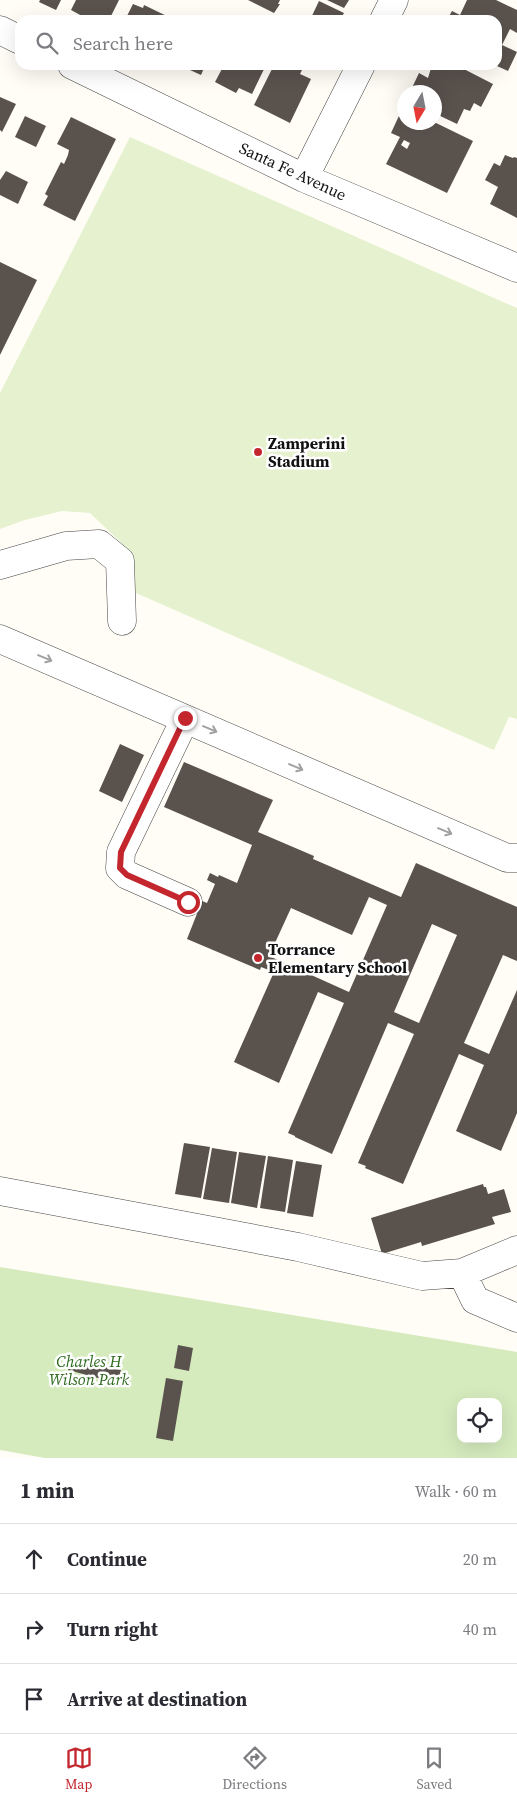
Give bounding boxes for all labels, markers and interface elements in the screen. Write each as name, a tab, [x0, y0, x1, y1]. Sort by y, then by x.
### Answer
search box	[15, 15, 502, 70]
icon: search	[33, 29, 61, 57]
text: Search here	[73, 30, 173, 56]
north arrow	[397, 85, 442, 130]
street label: Santa Fe Avenue	[236, 137, 350, 205]
place label: Zamperini Stadium	[268, 432, 345, 472]
marker: Zamperini Stadium	[252, 446, 264, 458]
one-way arrow	[37, 653, 52, 663]
route end	[174, 707, 197, 730]
one-way arrow	[202, 725, 217, 735]
one-way arrow	[288, 762, 303, 772]
one-way arrow	[437, 827, 452, 836]
route start	[177, 891, 200, 914]
place label: Torrance Elementary School	[268, 938, 407, 978]
marker: Torrance Elementary School	[252, 952, 264, 964]
park label: Charles H Wilson Park	[49, 1350, 130, 1390]
map controls	[457, 1398, 502, 1443]
button: locate	[457, 1398, 502, 1443]
text: 1 min	[20, 1476, 75, 1505]
text: Walk · 60 m	[415, 1480, 497, 1502]
icon: ahead	[20, 1545, 48, 1573]
text: Continue	[67, 1546, 147, 1572]
text: 20 m	[463, 1548, 497, 1570]
icon: right	[20, 1615, 48, 1643]
text: Turn right	[67, 1616, 158, 1642]
text: 40 m	[463, 1618, 497, 1640]
icon: arrive	[20, 1685, 48, 1713]
text: Arrive at destination	[67, 1686, 247, 1712]
tab: Map	[65, 1744, 93, 1794]
tab: Directions	[222, 1744, 287, 1794]
tab: Saved	[416, 1744, 452, 1794]

